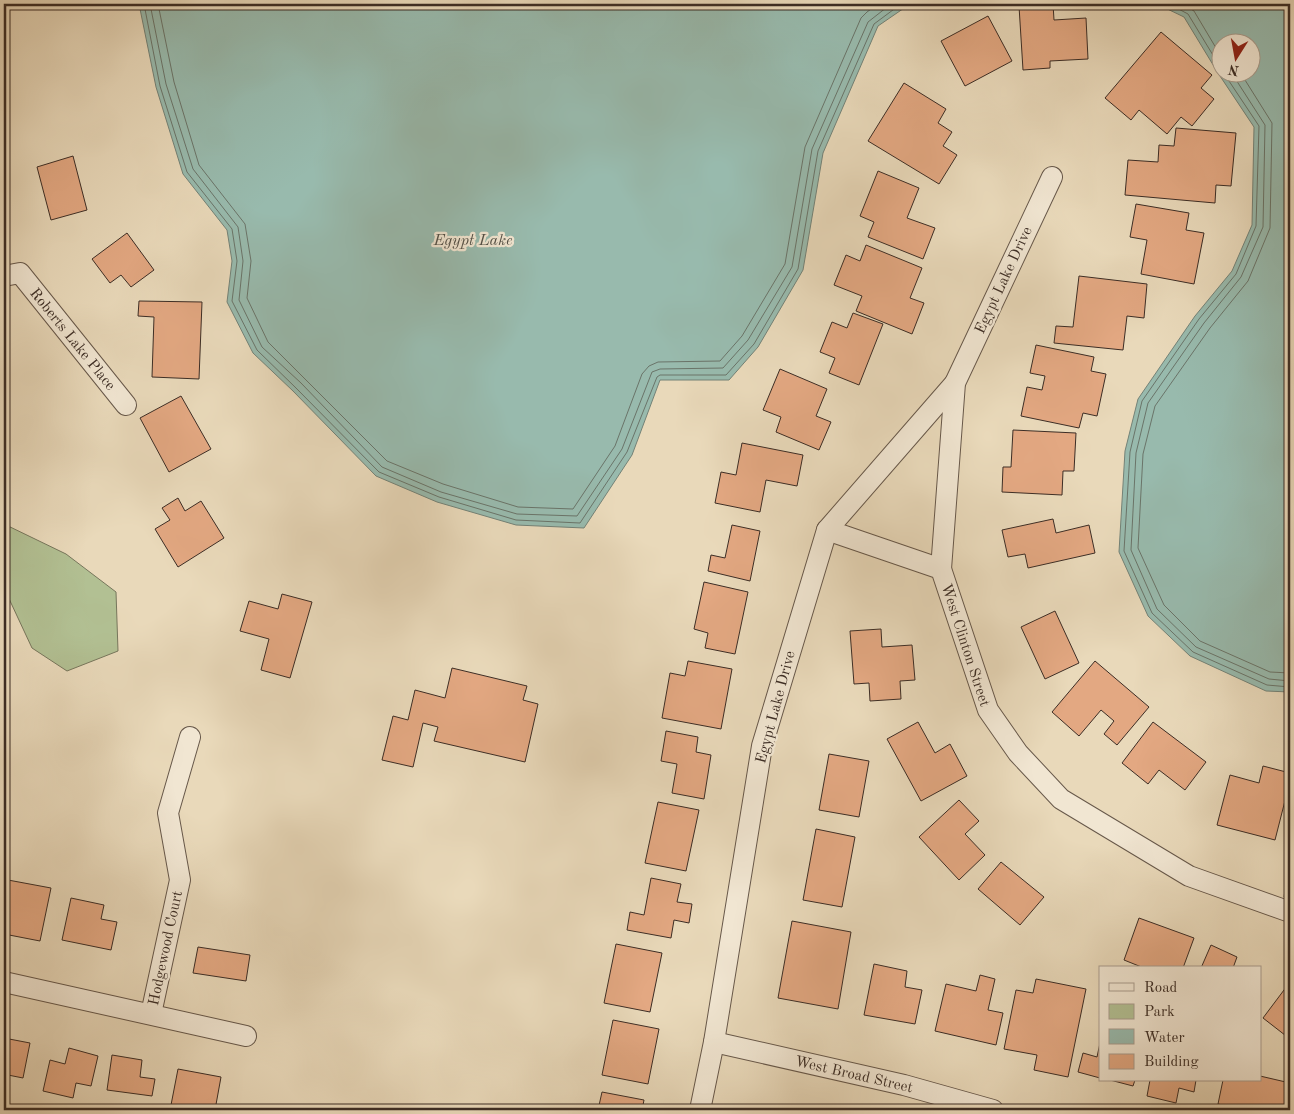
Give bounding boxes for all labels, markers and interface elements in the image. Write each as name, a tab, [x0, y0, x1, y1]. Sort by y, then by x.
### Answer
north arrow	[1212, 32, 1262, 82]
text: N	[1227, 62, 1240, 78]
street label: Egypt Lake Drive	[973, 225, 1036, 336]
water label: Egypt Lake	[432, 233, 513, 249]
street label: Roberts Lake Place	[26, 286, 117, 394]
street label: West Clinton Street	[938, 582, 992, 709]
street label: Egypt Lake Drive	[754, 649, 799, 765]
street label: Hodgewood Court	[147, 890, 186, 1007]
legend	[1099, 966, 1262, 1082]
text: Road	[1144, 981, 1178, 996]
text: Park	[1144, 1005, 1175, 1020]
text: Water	[1144, 1031, 1185, 1046]
street label: West Broad Street	[793, 1055, 914, 1096]
text: Building	[1144, 1055, 1199, 1070]

